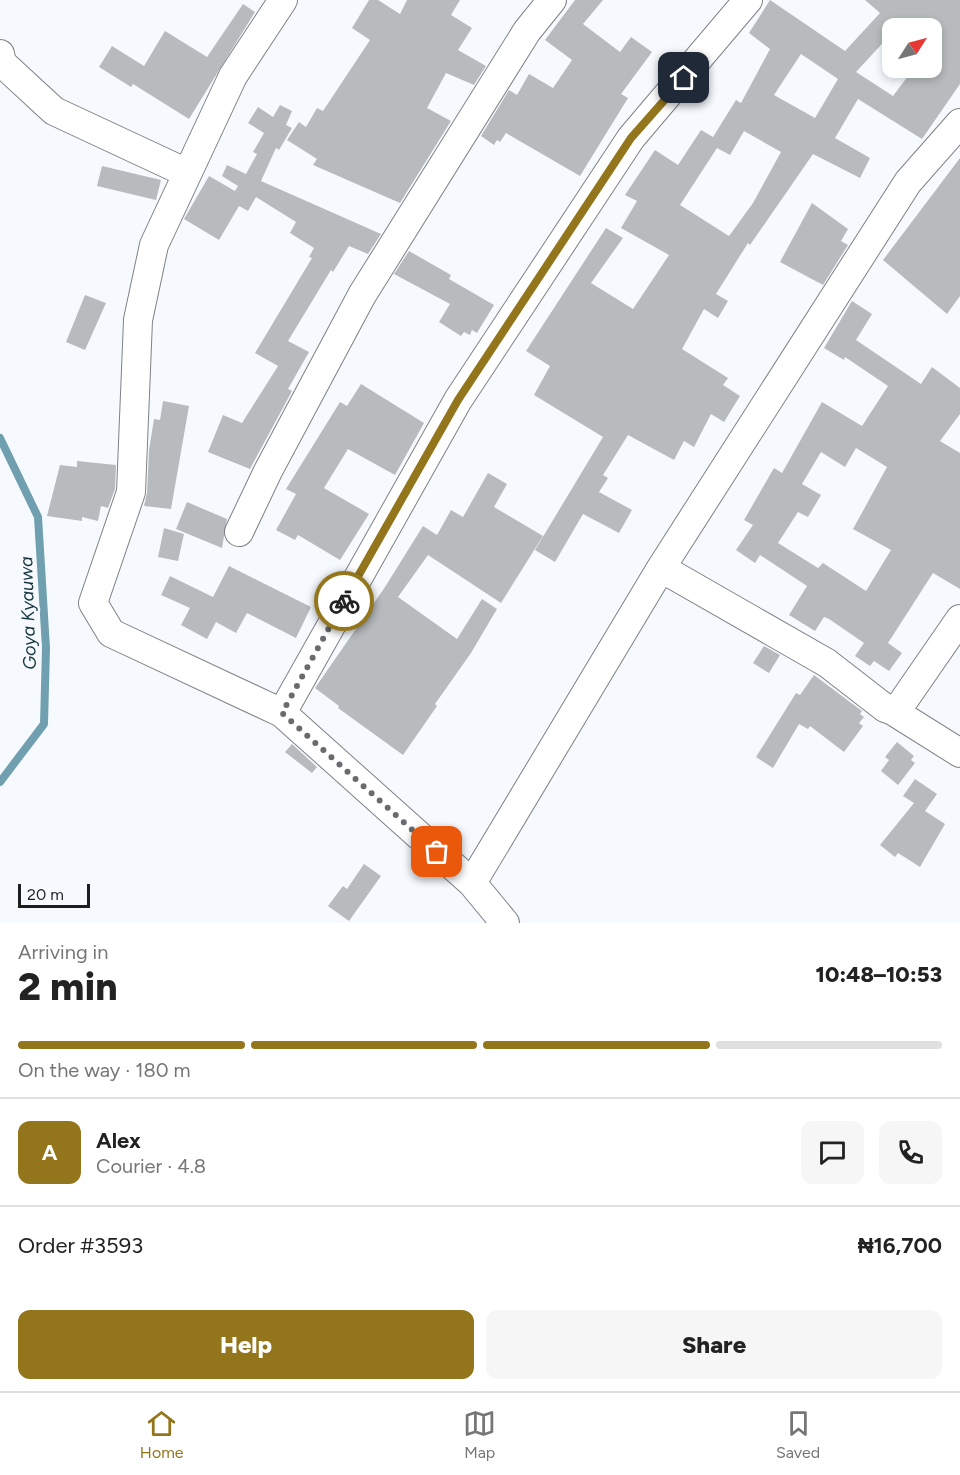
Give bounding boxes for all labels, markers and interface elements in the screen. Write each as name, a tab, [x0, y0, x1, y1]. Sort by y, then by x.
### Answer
north arrow	[882, 18, 942, 78]
map controls	[882, 18, 942, 78]
pin	[658, 52, 709, 103]
icon: home	[667, 61, 700, 94]
water label: Goya Kyauwa	[15, 556, 41, 670]
courier	[314, 571, 374, 631]
icon: bike	[328, 585, 361, 618]
pin	[411, 826, 462, 877]
icon: bag	[420, 835, 453, 868]
scale bar	[18, 881, 90, 908]
text: 20 m	[27, 885, 64, 904]
text: Arriving in	[18, 940, 108, 964]
text: 10:48–10:53	[816, 961, 942, 988]
text: 2 min	[18, 963, 118, 1010]
text: On the way · 180 m	[18, 1058, 191, 1082]
button: chat	[801, 1121, 864, 1184]
button: phone	[879, 1121, 942, 1184]
text: Alex	[96, 1127, 141, 1154]
text: A	[42, 1139, 57, 1166]
text: Courier · 4.8	[96, 1154, 206, 1178]
text: Order #3593	[18, 1232, 143, 1259]
text: ₦16,700	[858, 1232, 942, 1259]
button: Help	[18, 1310, 474, 1379]
button: Share	[486, 1310, 942, 1379]
tab: Home	[140, 1407, 184, 1462]
tab: Map	[463, 1407, 496, 1462]
tab: Saved	[776, 1407, 820, 1462]

